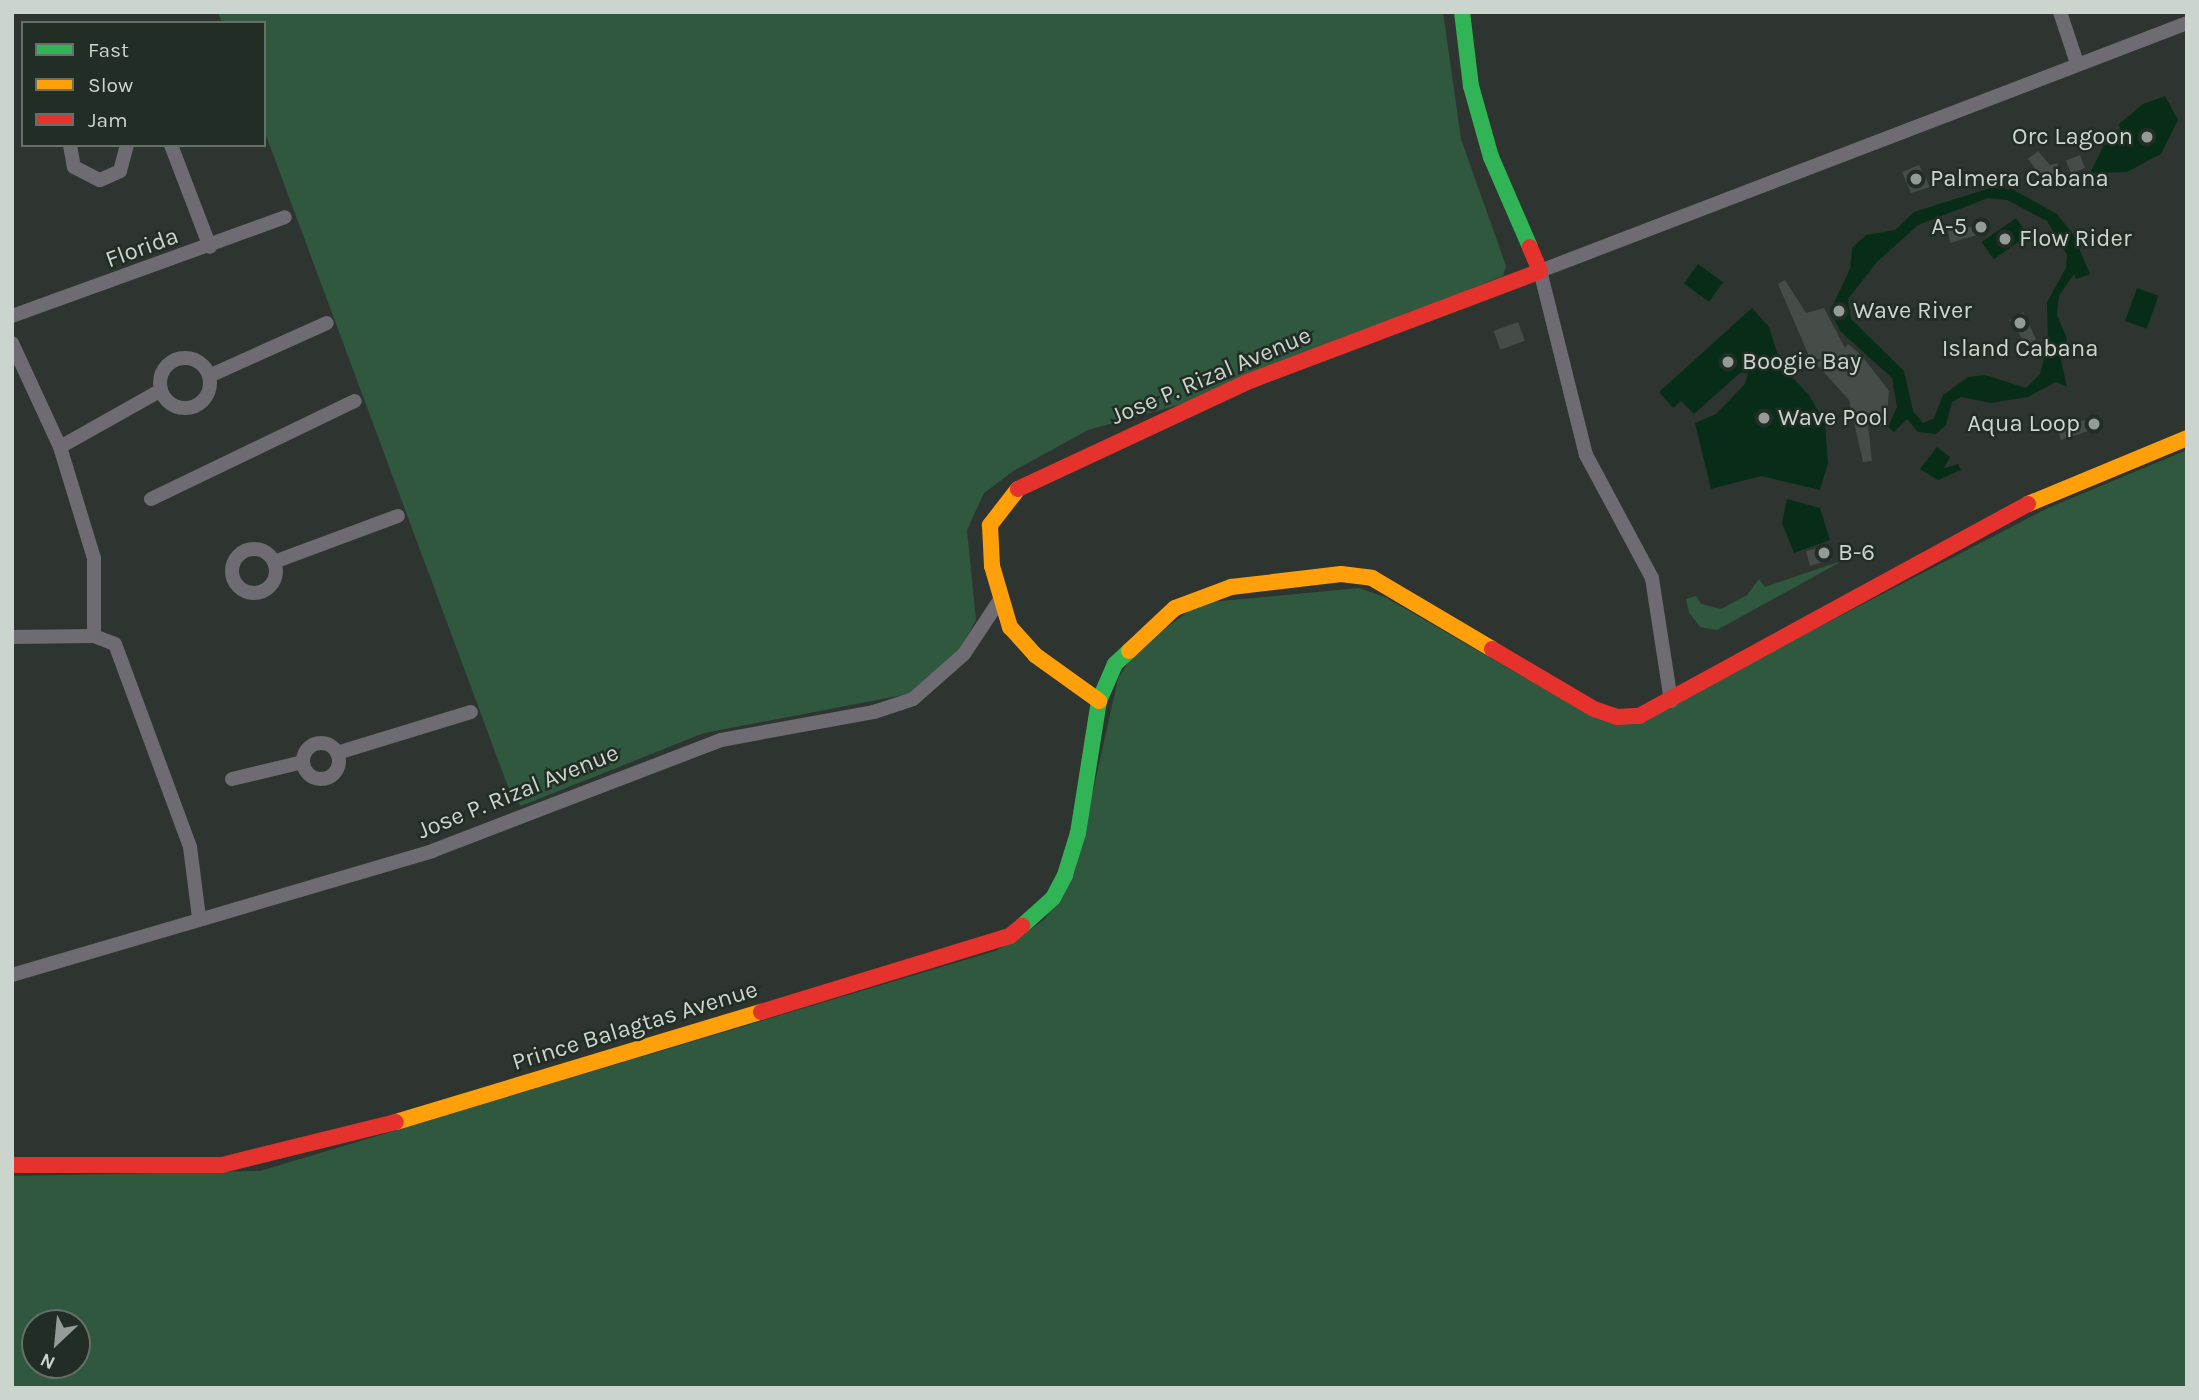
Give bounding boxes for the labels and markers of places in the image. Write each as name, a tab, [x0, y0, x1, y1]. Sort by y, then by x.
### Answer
place label: Orc Lagoon	[2012, 123, 2133, 151]
marker: Orc Lagoon	[2139, 129, 2155, 145]
place label: Palmera Cabana	[1930, 165, 2109, 193]
marker: Palmera Cabana	[1908, 171, 1924, 187]
place label: A-5	[1931, 213, 1967, 241]
marker: A-5	[1973, 219, 1989, 235]
place label: Flow Rider	[2019, 225, 2132, 253]
marker: Flow Rider	[1997, 231, 2013, 247]
place label: Wave River	[1853, 297, 1972, 325]
marker: Wave River	[1831, 303, 1847, 319]
marker: Island Cabana	[2012, 315, 2028, 331]
place label: Island Cabana	[1942, 335, 2098, 363]
place label: Boogie Bay	[1742, 348, 1861, 376]
marker: Boogie Bay	[1720, 354, 1736, 370]
place label: Wave Pool	[1778, 404, 1888, 432]
marker: Wave Pool	[1756, 410, 1772, 426]
place label: Aqua Loop	[1967, 410, 2080, 438]
marker: Aqua Loop	[2086, 416, 2102, 432]
place label: B-6	[1838, 539, 1875, 567]
marker: B-6	[1816, 545, 1832, 561]

